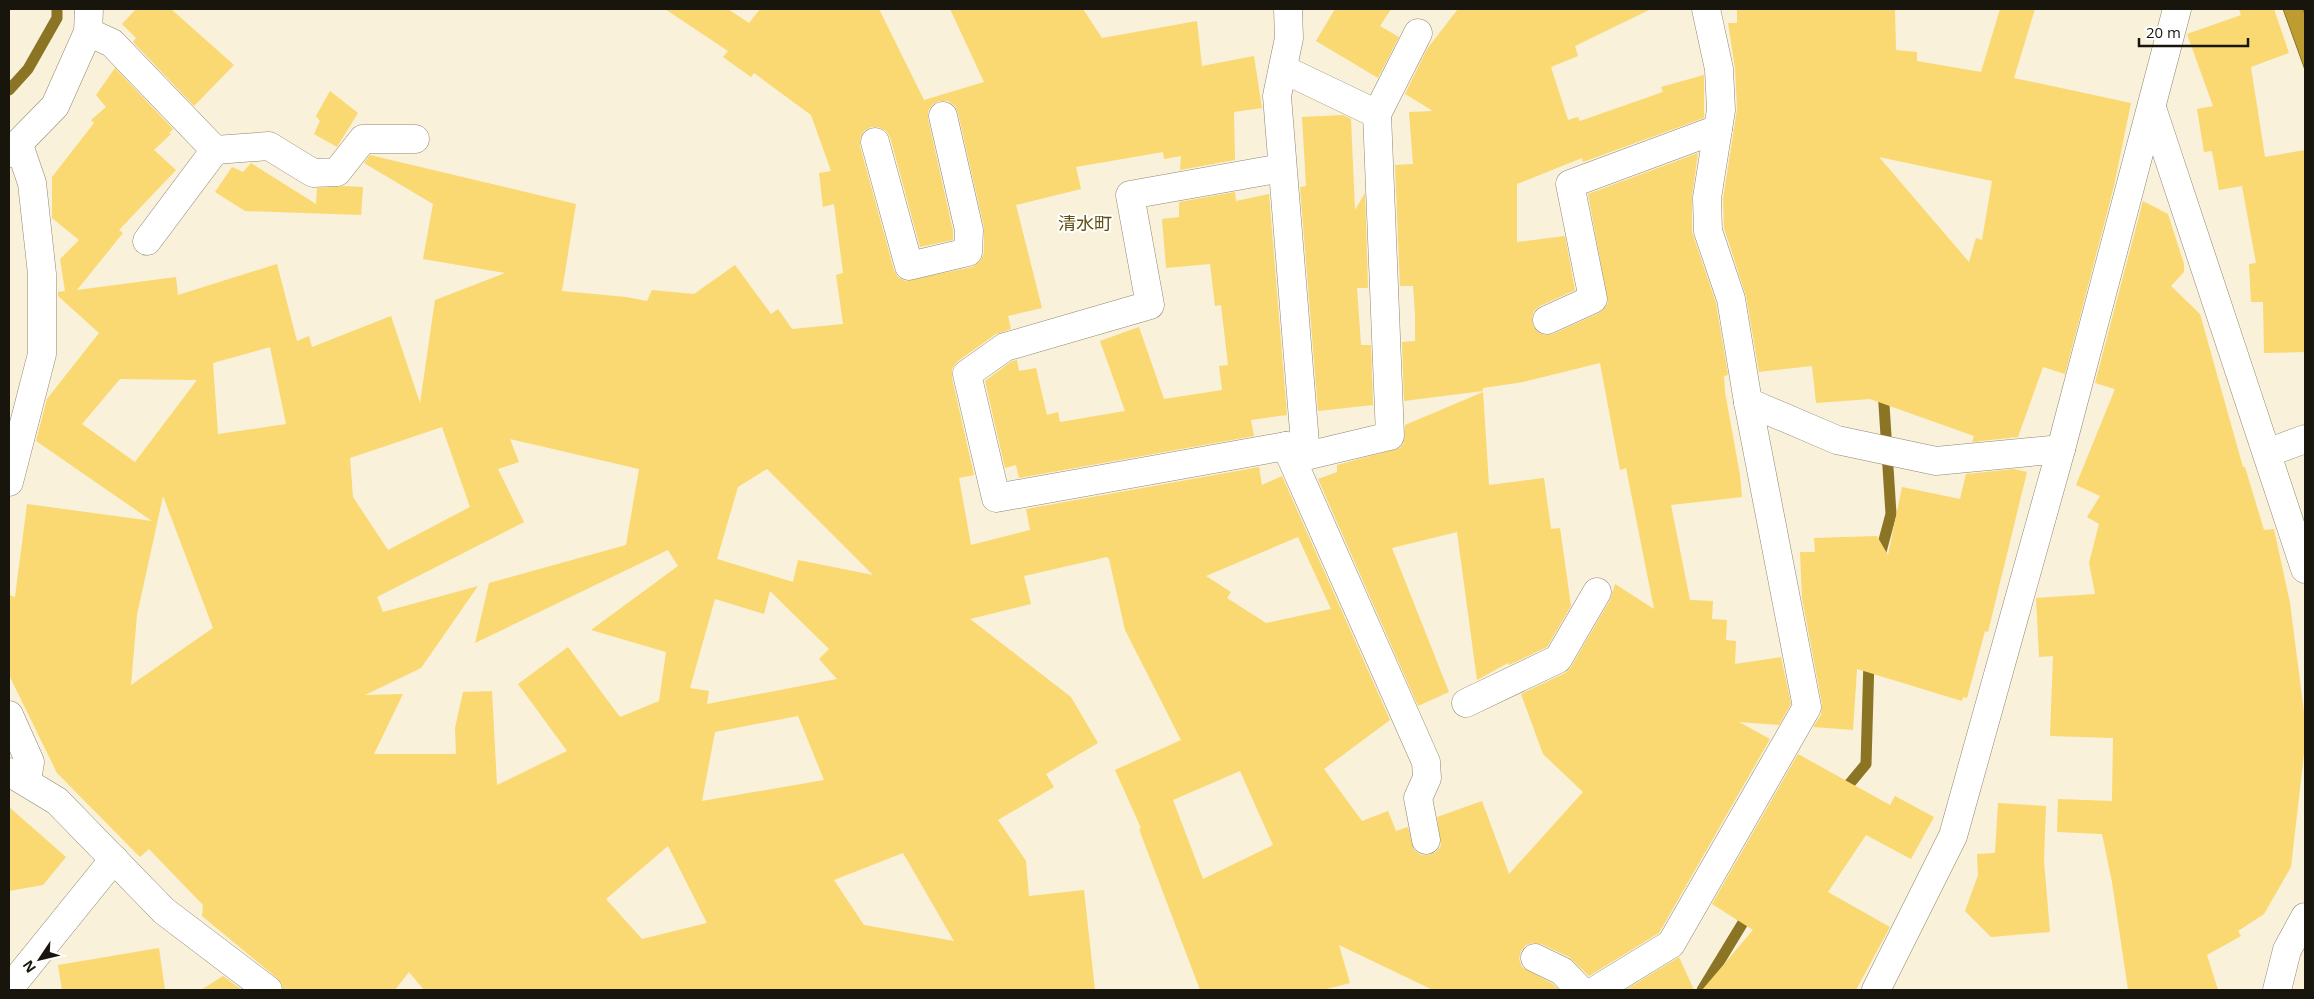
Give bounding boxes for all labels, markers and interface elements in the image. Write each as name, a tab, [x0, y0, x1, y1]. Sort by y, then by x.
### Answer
scale bar	[2139, 15, 2248, 47]
text: 20 m	[2146, 22, 2181, 42]
district label: 清水町	[1058, 211, 1112, 235]
north arrow	[15, 934, 65, 984]
text: N	[18, 957, 40, 977]

